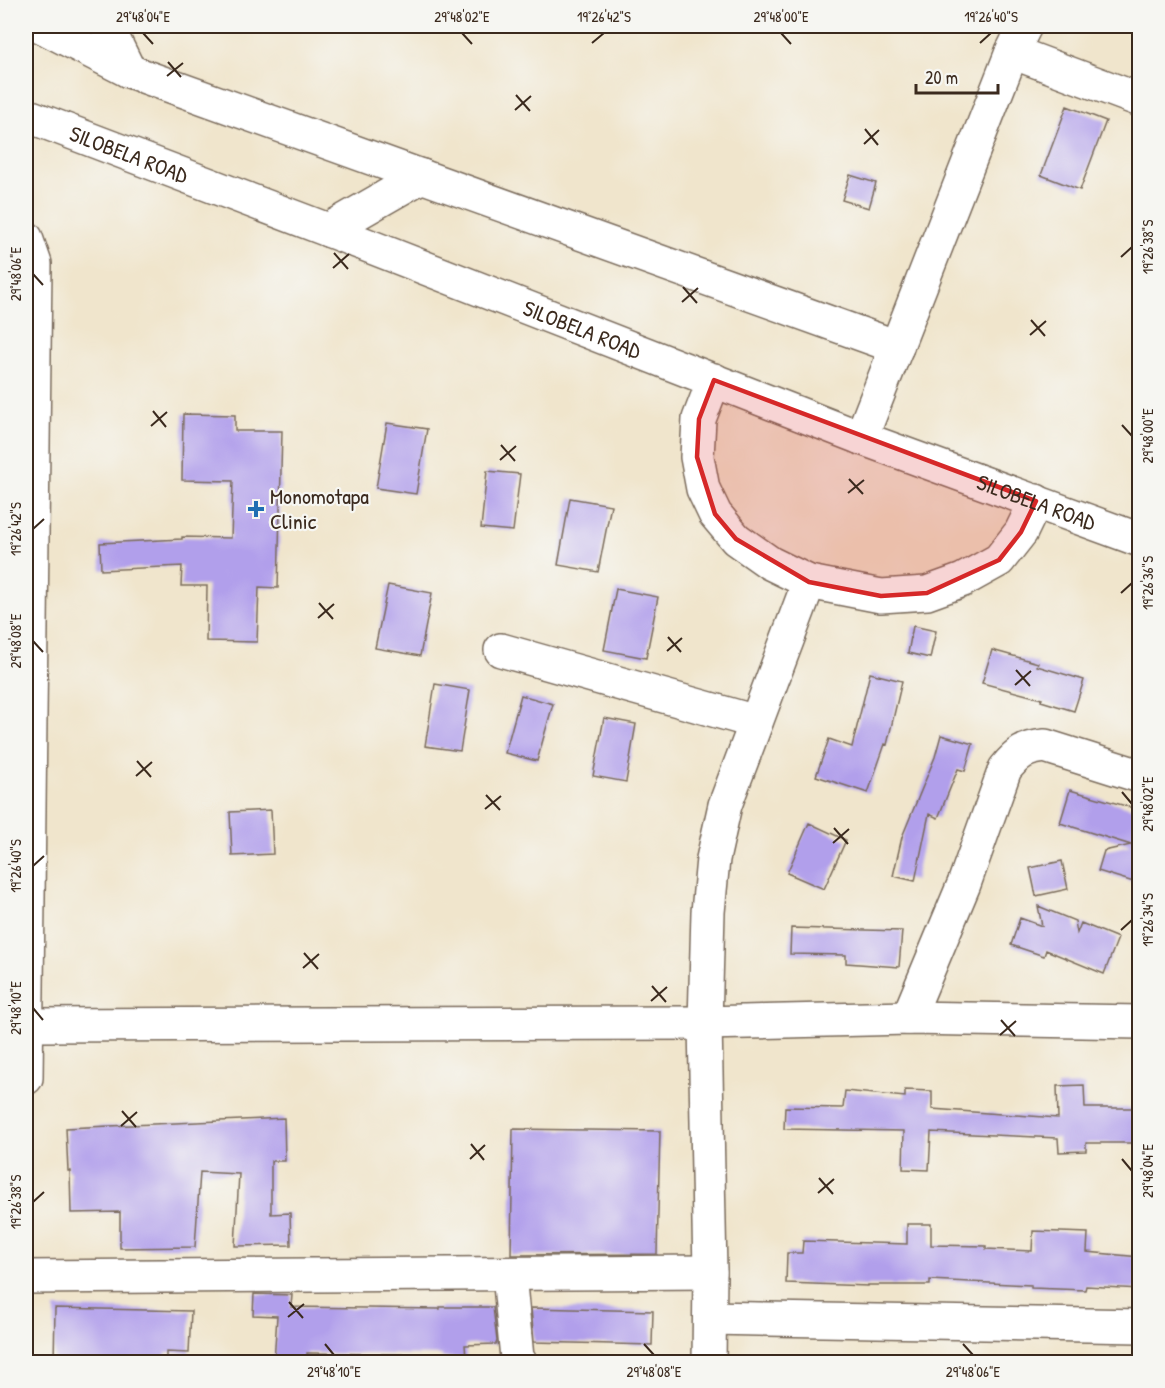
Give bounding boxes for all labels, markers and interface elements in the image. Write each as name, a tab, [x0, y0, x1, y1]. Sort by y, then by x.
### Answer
text: 29°48'04"E	[116, 6, 170, 27]
text: 29°48'02"E	[434, 6, 490, 27]
text: 19°26'42"S	[577, 6, 631, 27]
text: 29°48'00"E	[753, 6, 809, 27]
text: 19°26'40"S	[964, 6, 1018, 27]
scale bar	[916, 57, 998, 95]
text: 20 m	[925, 65, 958, 90]
street label: SILOBELA ROAD	[66, 118, 193, 190]
text: 19°26'38"S	[1137, 220, 1158, 274]
text: 29°48'06"E	[5, 246, 26, 301]
street label: SILOBELA ROAD	[519, 293, 646, 366]
text: 29°48'00"E	[1137, 408, 1158, 464]
street label: SILOBELA ROAD	[973, 467, 1100, 538]
place label: Monomotapa Clinic	[270, 481, 369, 536]
marker: Monomotapa Clinic	[247, 500, 265, 518]
text: 19°26'42"S	[5, 502, 26, 556]
text: 19°26'36"S	[1137, 556, 1158, 610]
text: 29°48'08"E	[5, 613, 26, 668]
text: 29°48'02"E	[1137, 776, 1158, 832]
text: 19°26'40"S	[5, 839, 26, 893]
text: 19°26'34"S	[1137, 893, 1158, 947]
text: 29°48'10"E	[5, 981, 26, 1035]
text: 29°48'04"E	[1137, 1144, 1158, 1198]
text: 19°26'38"S	[5, 1175, 26, 1229]
text: 29°48'10"E	[307, 1361, 361, 1382]
text: 29°48'08"E	[627, 1361, 682, 1382]
text: 29°48'06"E	[946, 1361, 1001, 1382]

